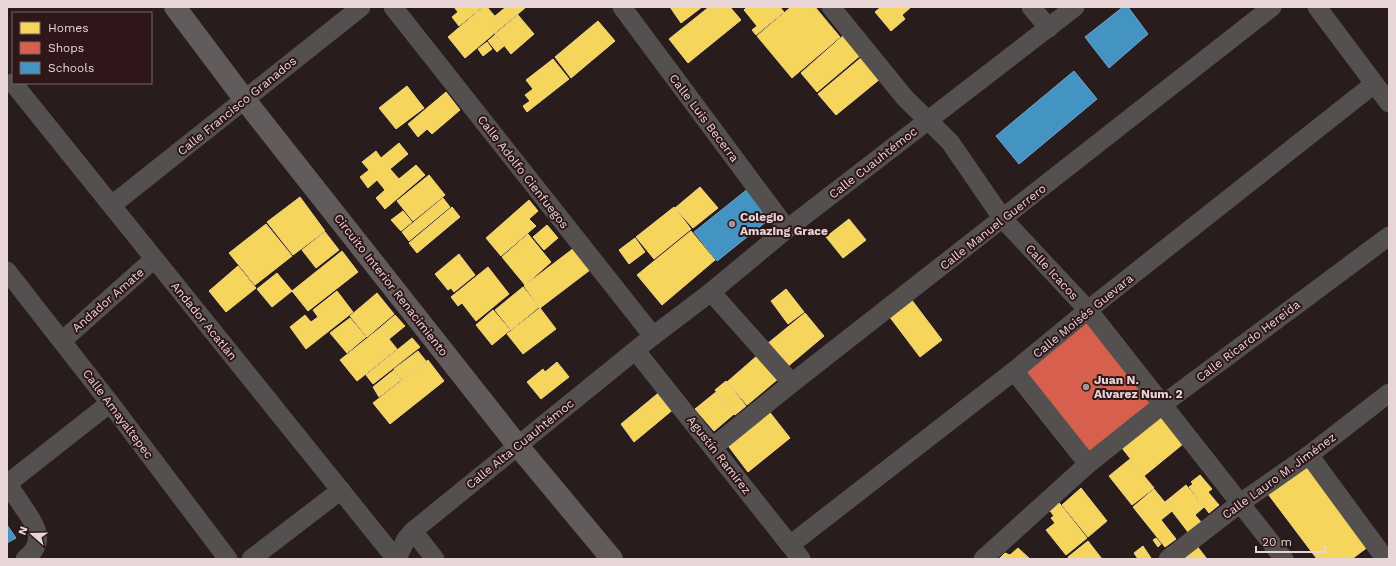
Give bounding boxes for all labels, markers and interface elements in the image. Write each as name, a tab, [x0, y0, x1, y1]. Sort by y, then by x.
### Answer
legend	[12, 12, 152, 84]
text: Homes	[48, 21, 89, 35]
text: Shops	[48, 41, 84, 55]
street label: Calle Francisco Granados	[175, 54, 299, 158]
text: Schools	[48, 61, 94, 75]
street label: Calle Luis Becerra	[666, 71, 742, 165]
street label: Calle Adolfo Cienfuegos	[475, 113, 571, 231]
street label: Calle Cuauhtémoc	[826, 124, 920, 202]
street label: Calle Manuel Guerrero	[937, 181, 1049, 273]
place label: Colegio Amazing Grace	[740, 210, 828, 238]
street label: Circuito Interior Renacimiento	[331, 211, 451, 359]
marker: Colegio Amazing Grace	[727, 219, 737, 229]
street label: Calle Icacos	[1023, 241, 1081, 303]
street label: Andador Amate	[69, 265, 147, 335]
street label: Calle Moisés Guevara	[1030, 271, 1136, 361]
street label: Andador Acatlán	[168, 279, 240, 363]
street label: Calle Ricardo Hereida	[1193, 297, 1303, 385]
street label: Calle Amayaltepec	[80, 367, 156, 462]
place label: Juan N. Alvarez Num. 2	[1094, 373, 1183, 401]
marker: Juan N. Alvarez Num. 2	[1081, 382, 1091, 392]
street label: Calle Alta Cuauhtémoc	[463, 396, 577, 492]
street label: Agustín Ramírez	[684, 413, 754, 497]
street label: Calle Lauro M. Jiménez	[1219, 430, 1339, 522]
north arrow	[12, 514, 52, 554]
text: N	[16, 525, 31, 537]
scale bar	[1256, 528, 1325, 554]
text: 20 m	[1262, 535, 1292, 549]

